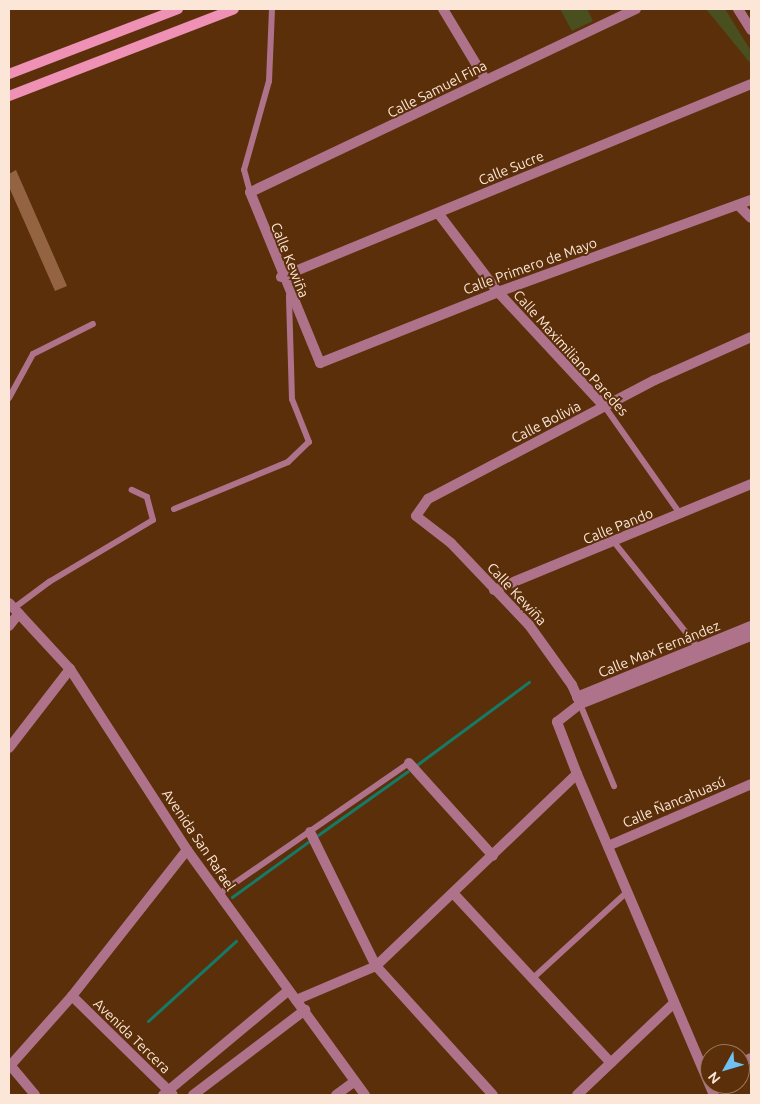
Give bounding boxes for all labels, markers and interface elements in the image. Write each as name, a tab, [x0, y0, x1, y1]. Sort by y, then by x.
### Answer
street label: Calle Samuel Fina	[385, 57, 489, 121]
street label: Calle Sucre	[476, 147, 546, 189]
street label: Calle Kewiña	[267, 220, 313, 300]
street label: Calle Primero de Mayo	[461, 234, 599, 298]
street label: Calle Maximiliano Paredes	[510, 287, 632, 419]
street label: Calle Bolivia	[509, 397, 583, 447]
street label: Calle Pando	[581, 504, 655, 548]
street label: Calle Kewiña	[484, 559, 550, 629]
street label: Calle Max Fernández	[596, 617, 722, 681]
street label: Calle Ñancahuasú	[620, 773, 728, 831]
street label: Avenida San Rafael	[159, 786, 239, 894]
street label: Avenida Tercera	[90, 995, 174, 1077]
north arrow	[700, 1044, 750, 1094]
text: N	[705, 1069, 724, 1087]

